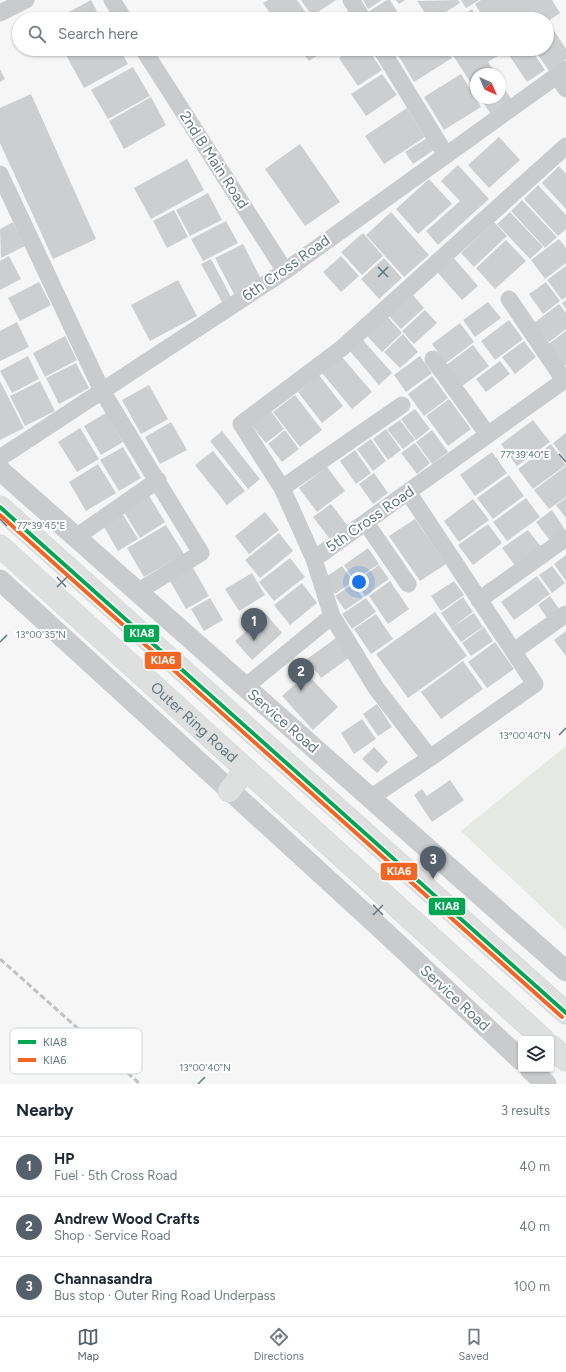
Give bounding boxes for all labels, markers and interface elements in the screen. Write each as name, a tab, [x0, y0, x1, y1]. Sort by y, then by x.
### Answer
search box	[12, 12, 554, 56]
icon: search	[26, 23, 48, 45]
text: Search here	[58, 25, 138, 43]
north arrow	[470, 68, 506, 104]
street label: 2nd B Main Road	[176, 108, 252, 212]
street label: 6th Cross Road	[239, 231, 333, 305]
text: 77°39'40"E	[500, 448, 550, 461]
street label: 5th Cross Road	[323, 482, 417, 556]
text: 77°39'45"E	[17, 519, 65, 532]
your location	[349, 572, 369, 592]
pin: 1	[241, 608, 267, 641]
line badge: KIA8	[123, 624, 160, 643]
text: KIA8	[129, 627, 155, 640]
text: 13°00'35"N	[16, 628, 66, 641]
line badge: KIA6	[144, 651, 182, 670]
text: KIA6	[151, 654, 176, 667]
pin: 2	[288, 658, 314, 691]
street label: Outer Ring Road	[147, 678, 241, 766]
street label: Service Road	[244, 685, 322, 757]
text: 13°00'40"N	[499, 729, 551, 742]
pin: 3	[420, 846, 446, 879]
line badge: KIA6	[380, 862, 418, 881]
text: KIA6	[387, 865, 412, 878]
line badge: KIA8	[428, 897, 466, 916]
text: KIA8	[434, 900, 460, 913]
street label: Service Road	[417, 961, 493, 1035]
legend	[10, 1028, 142, 1074]
text: KIA8	[43, 1036, 67, 1049]
map controls	[518, 1036, 554, 1072]
button: layers	[518, 1036, 554, 1072]
text: KIA6	[43, 1054, 66, 1067]
text: 13°00'40"N	[179, 1061, 231, 1074]
text: Nearby	[16, 1100, 74, 1120]
text: 3 results	[501, 1103, 550, 1118]
text: HP	[54, 1150, 74, 1168]
text: 1	[26, 1159, 32, 1174]
text: 40 m	[519, 1159, 550, 1174]
text: Fuel · 5th Cross Road	[54, 1168, 177, 1183]
text: Andrew Wood Crafts	[54, 1210, 199, 1228]
text: 2	[25, 1219, 33, 1234]
text: 40 m	[519, 1219, 550, 1234]
text: Shop · Service Road	[54, 1228, 171, 1243]
text: Channasandra	[54, 1270, 153, 1288]
text: 3	[25, 1279, 33, 1294]
text: 100 m	[514, 1279, 550, 1294]
text: Bus stop · Outer Ring Road Underpass	[54, 1288, 276, 1303]
tab: Map	[77, 1326, 99, 1363]
tab: Directions	[254, 1326, 304, 1363]
tab: Saved	[458, 1326, 489, 1363]

